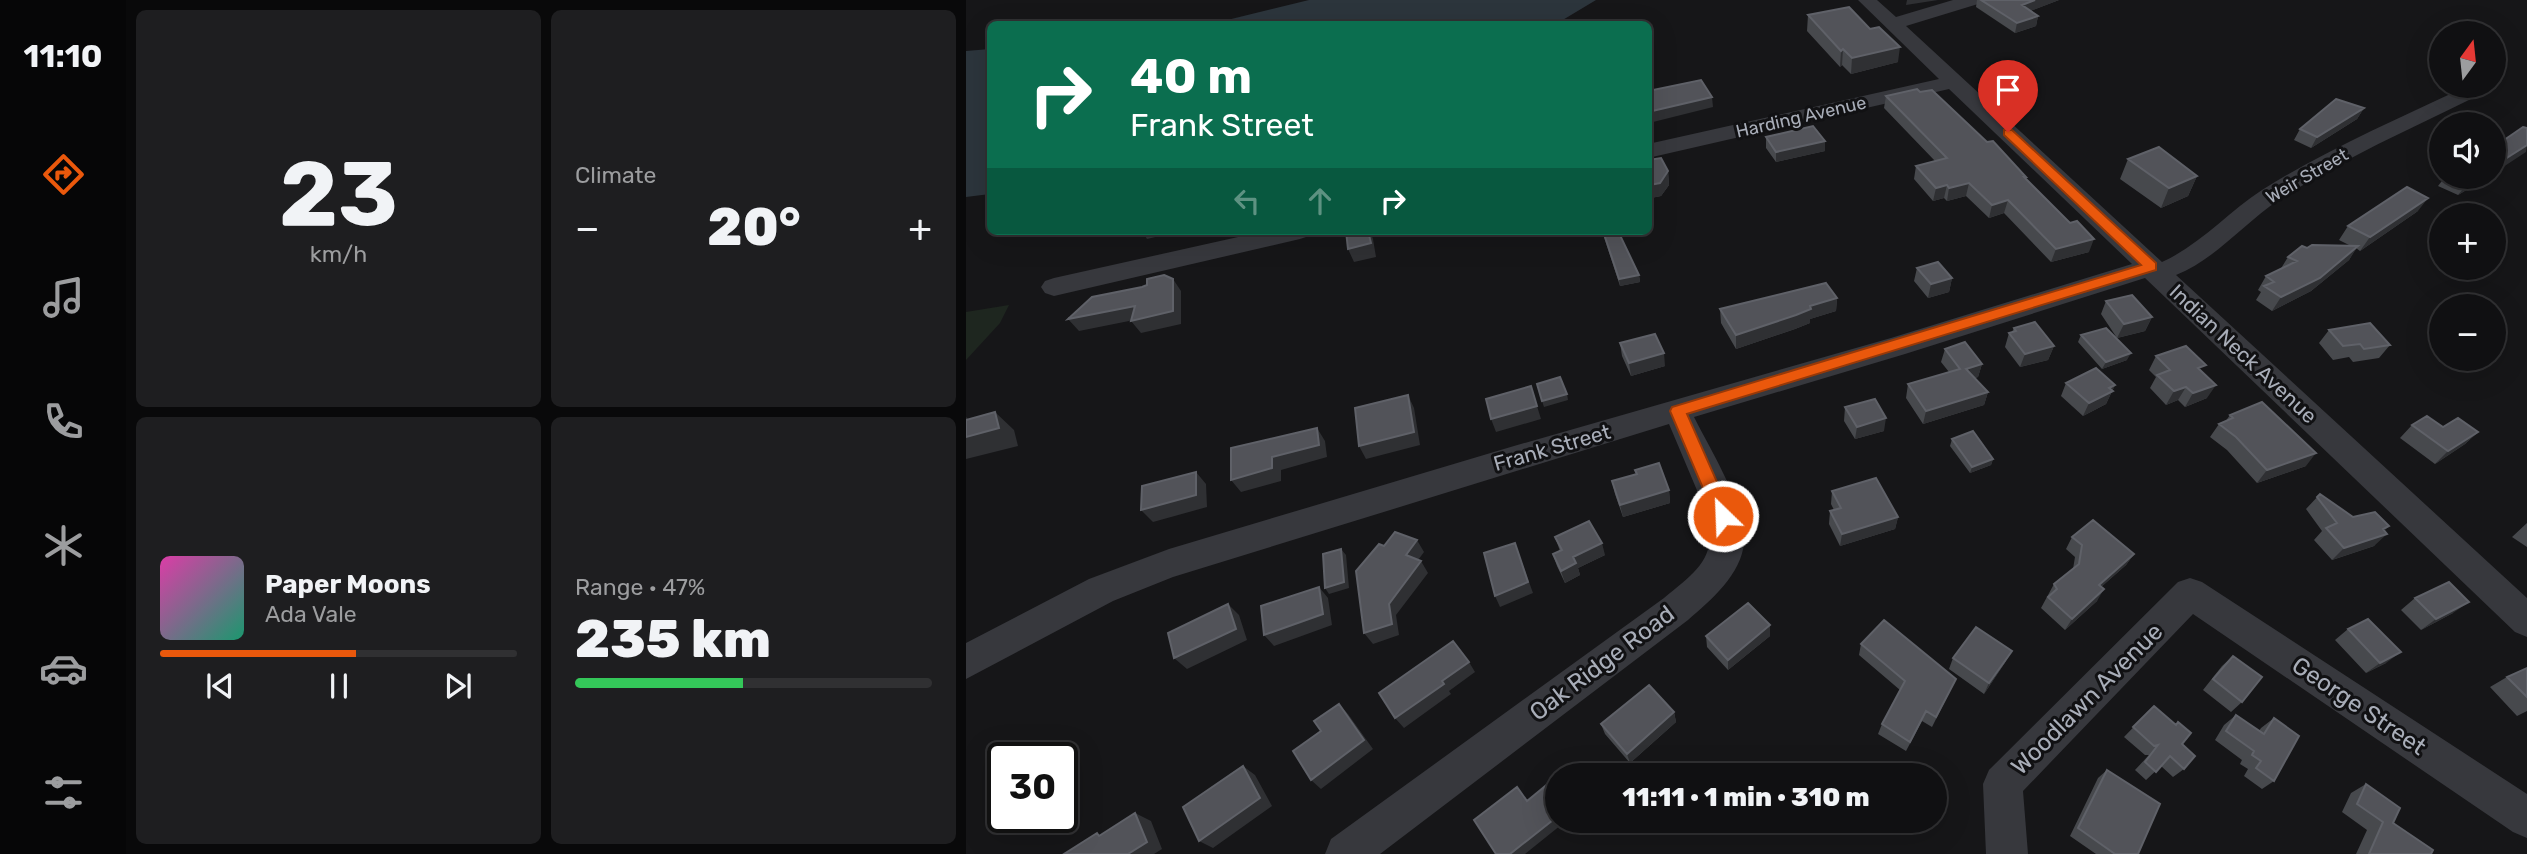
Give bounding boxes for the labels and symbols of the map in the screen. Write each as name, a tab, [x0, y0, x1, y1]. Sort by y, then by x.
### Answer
north arrow	[2429, 21, 2506, 98]
pin	[1978, 60, 2038, 132]
street label: Harding Avenue	[1734, 91, 1868, 143]
street label: Weir Street	[2262, 144, 2352, 208]
street label: Indian Neck Avenue	[2165, 279, 2322, 428]
street label: Frank Street	[1490, 419, 1613, 476]
position arrow	[1686, 479, 1760, 553]
street label: Oak Ridge Road	[1524, 600, 1680, 726]
street label: Woodlawn Avenue	[2005, 617, 2169, 781]
street label: George Street	[2287, 651, 2431, 761]
speed limit sign: 30	[987, 742, 1078, 833]

